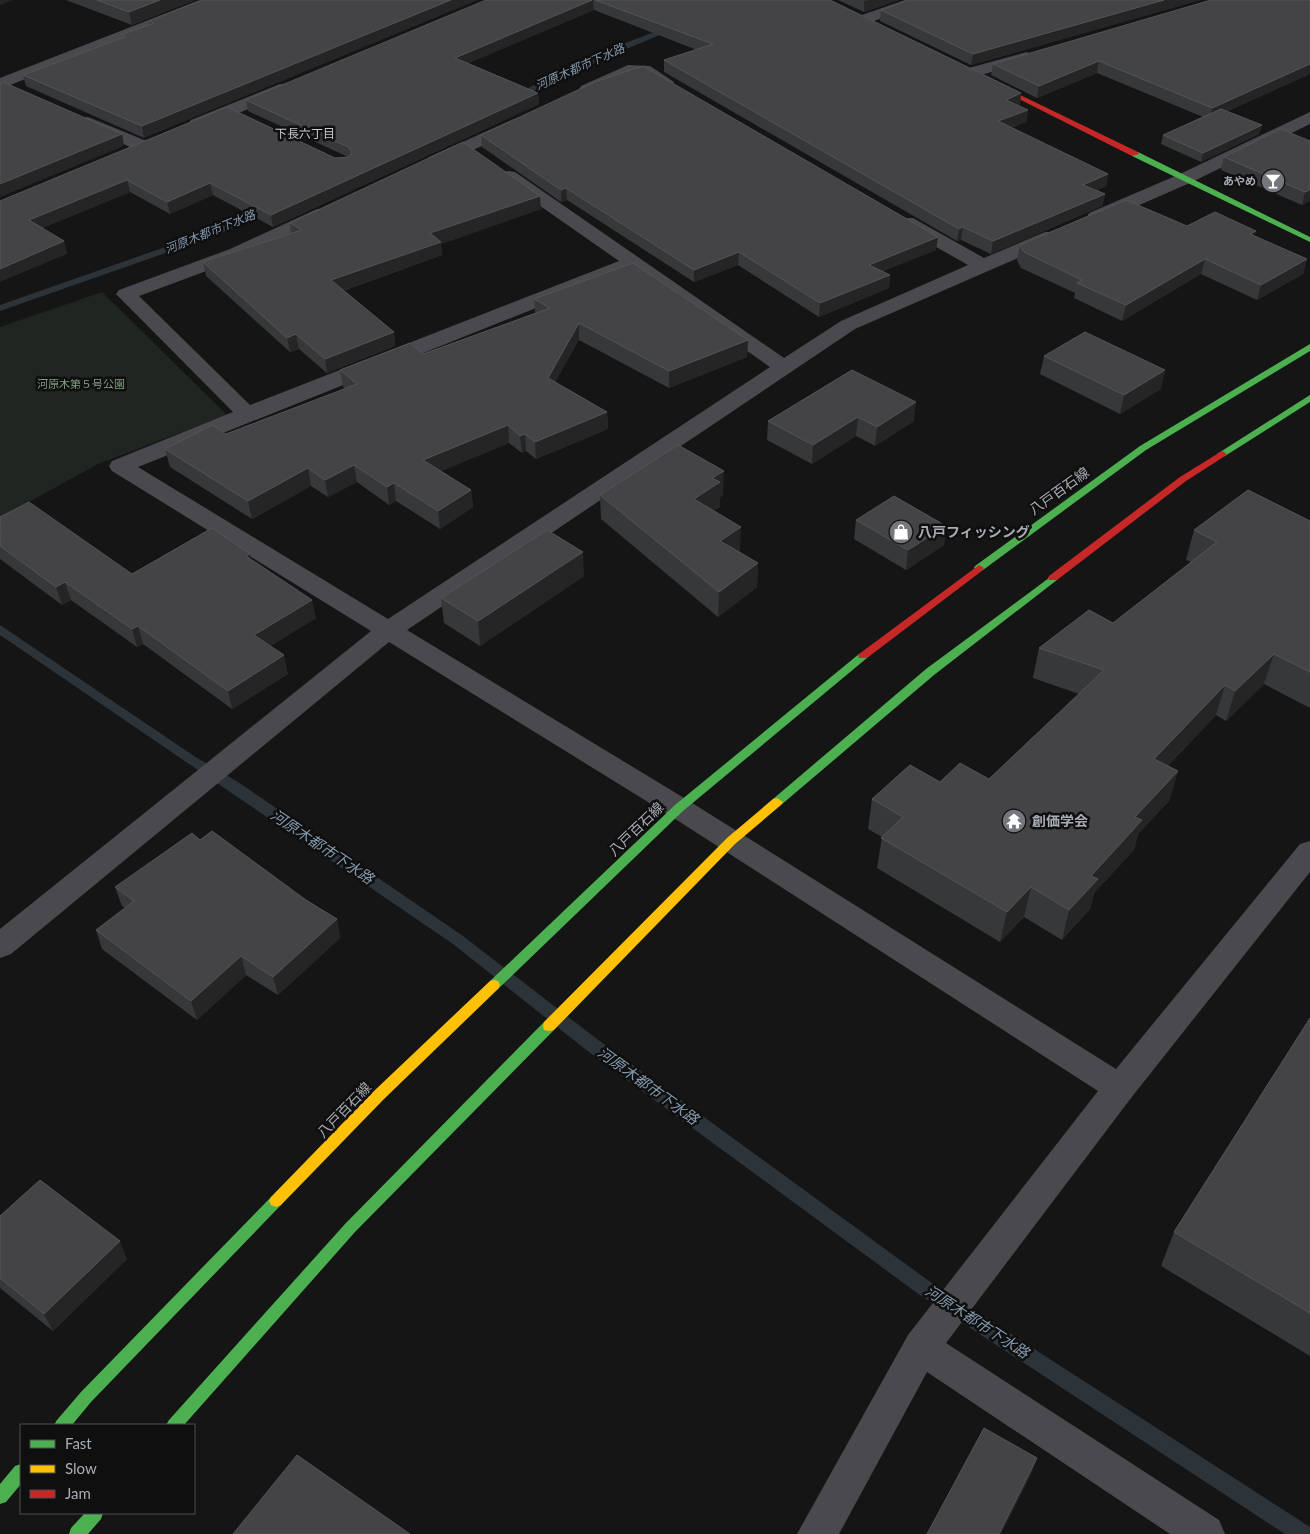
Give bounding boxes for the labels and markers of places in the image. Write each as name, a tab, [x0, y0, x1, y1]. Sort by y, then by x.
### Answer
bar icon: あやめ	[1260, 168, 1286, 194]
place label: あやめ	[1223, 174, 1256, 187]
shop icon: 八戸フィッシング	[888, 519, 914, 545]
place label: 八戸フィッシング	[918, 523, 1030, 540]
temple icon: 創価学会	[1001, 808, 1027, 834]
place label: 創価学会	[1032, 812, 1088, 829]

